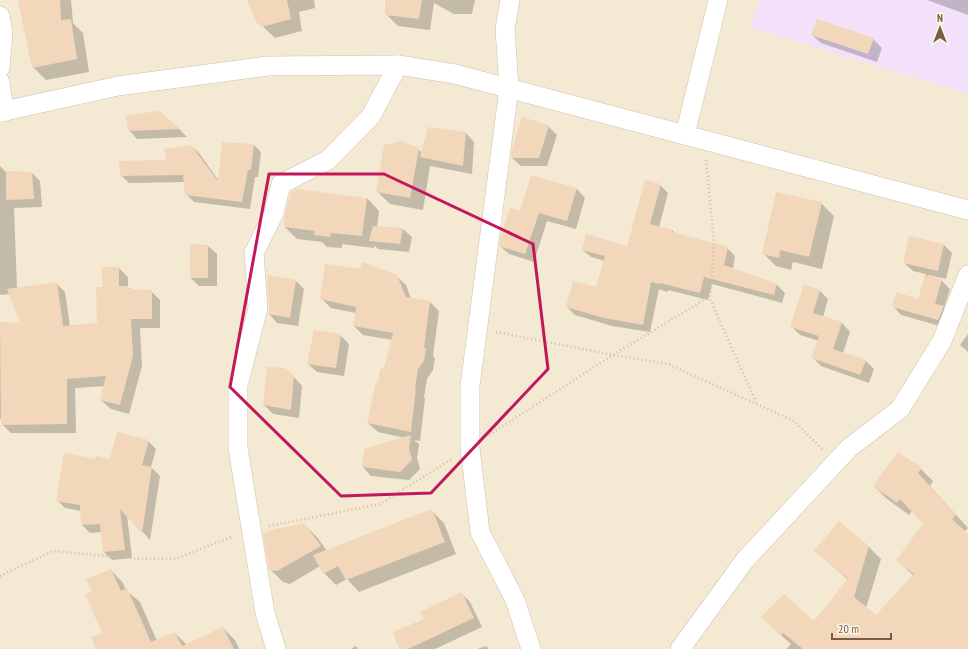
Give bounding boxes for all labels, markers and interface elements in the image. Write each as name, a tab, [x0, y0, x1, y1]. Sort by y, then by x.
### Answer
north arrow	[920, 8, 960, 48]
text: N	[937, 11, 943, 25]
scale bar	[832, 615, 891, 641]
text: 20 m	[838, 621, 859, 636]

